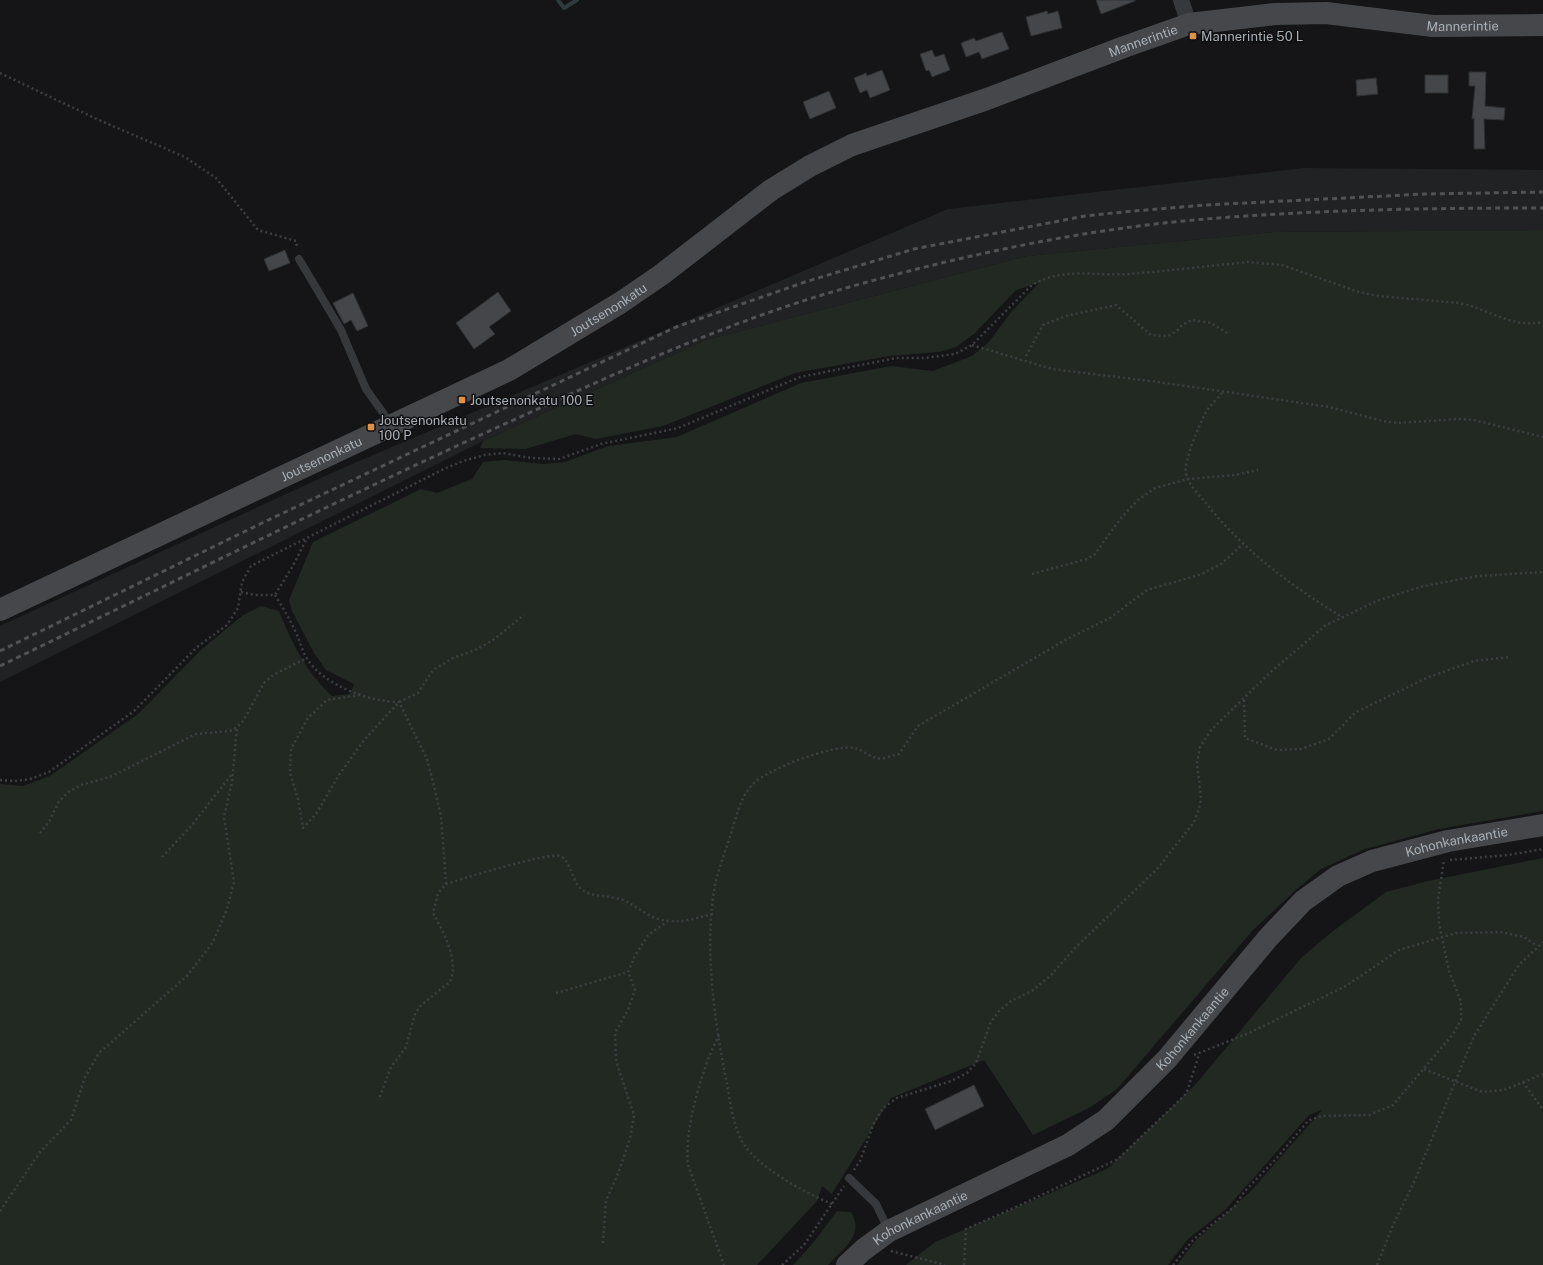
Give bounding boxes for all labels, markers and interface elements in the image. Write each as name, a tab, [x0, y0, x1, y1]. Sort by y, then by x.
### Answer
street label: Mannerintie	[1426, 18, 1499, 35]
street label: Mannerintie	[1106, 22, 1180, 60]
place label: Mannerintie 50 L	[1201, 29, 1303, 44]
marker: Mannerintie 50 L	[1188, 31, 1198, 41]
street label: Joutsenonkatu	[567, 280, 650, 339]
place label: Joutsenonkatu 100 E	[470, 393, 593, 408]
marker: Joutsenonkatu 100 E	[457, 395, 467, 405]
place label: Joutsenonkatu 100 P	[379, 413, 467, 443]
marker: Joutsenonkatu 100 P	[366, 422, 376, 432]
street label: Joutsenonkatu	[278, 434, 364, 485]
street label: Kohonkankaantie	[1404, 824, 1509, 860]
street label: Kohonkankaantie	[1153, 984, 1232, 1074]
street label: Kohonkankaantie	[870, 1187, 970, 1248]

